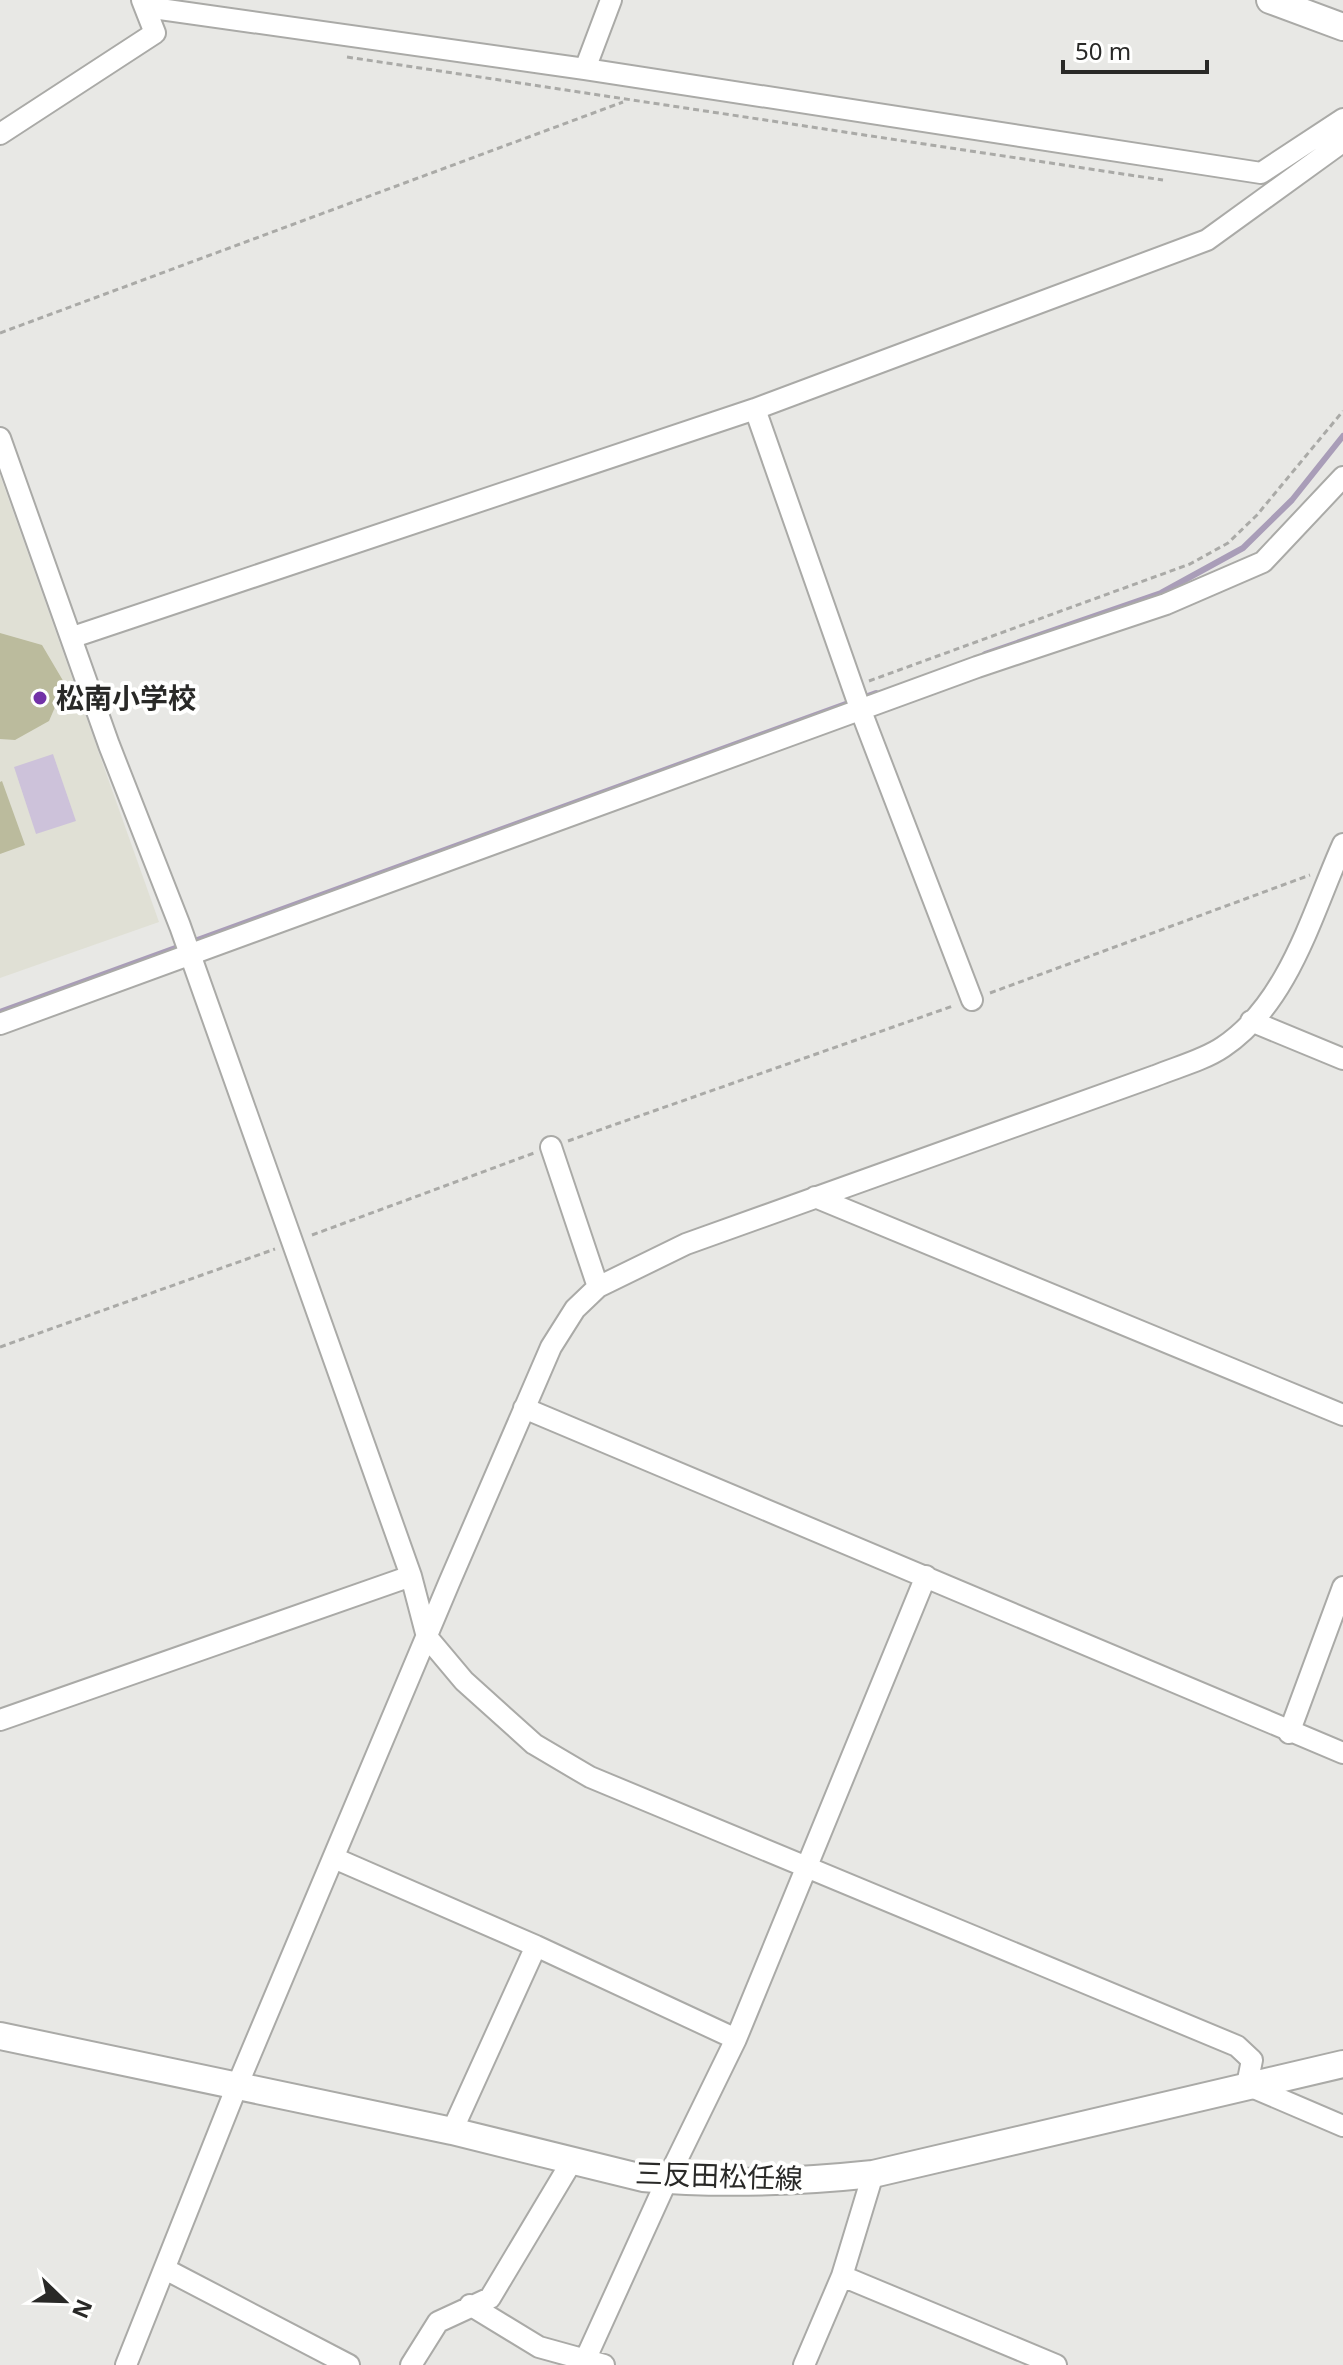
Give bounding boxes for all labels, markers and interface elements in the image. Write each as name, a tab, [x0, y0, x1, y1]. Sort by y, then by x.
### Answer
scale bar	[1063, 24, 1207, 74]
text: 50 m	[1075, 34, 1131, 67]
place label: 松南小学校	[56, 678, 196, 716]
marker: 松南小学校	[31, 689, 49, 707]
street label: 三反田松任線	[634, 2153, 804, 2197]
north arrow	[24, 2261, 104, 2341]
text: N	[66, 2295, 101, 2323]

